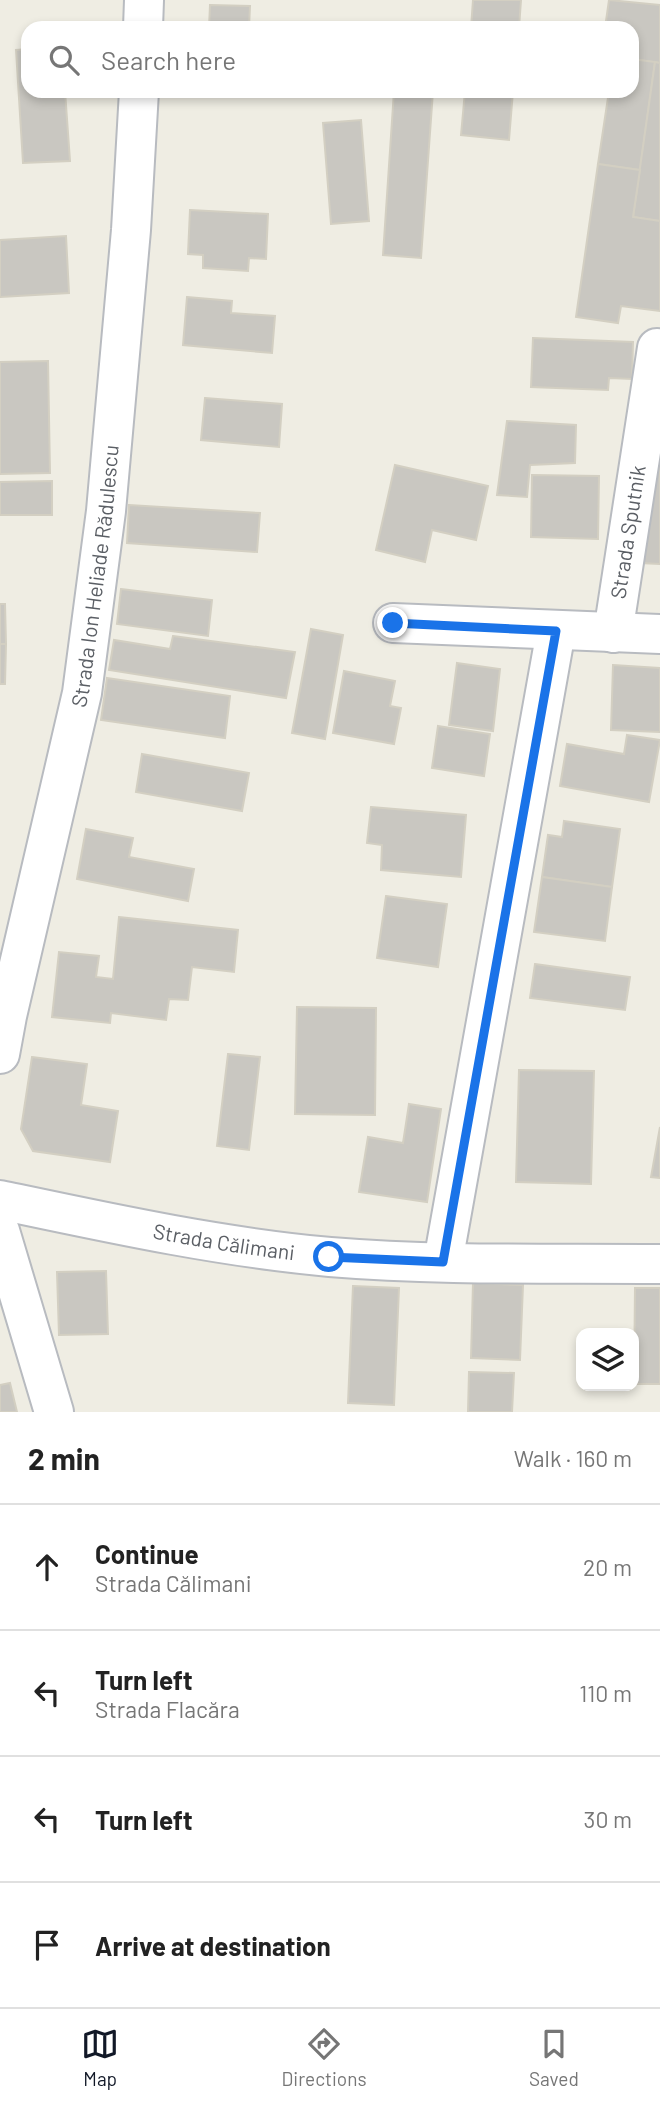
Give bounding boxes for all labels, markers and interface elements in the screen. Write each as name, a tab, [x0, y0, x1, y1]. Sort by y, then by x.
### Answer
search box	[21, 21, 639, 98]
icon: search	[45, 41, 83, 79]
text: Search here	[101, 44, 236, 75]
street label: Strada Ion Heliade Rădulescu	[65, 444, 123, 709]
street label: Strada Sputnik	[604, 464, 650, 600]
route end	[377, 607, 408, 638]
street label: Strada Călimani	[151, 1218, 296, 1264]
route start	[313, 1241, 344, 1272]
map controls	[576, 1328, 639, 1391]
button: layers	[576, 1328, 639, 1391]
text: 2 min	[28, 1440, 100, 1476]
text: Walk · 160 m	[514, 1444, 632, 1472]
text: Continue	[95, 1538, 199, 1569]
icon: ahead	[28, 1548, 66, 1586]
text: 20 m	[583, 1553, 632, 1581]
text: Strada Călimani	[95, 1569, 252, 1597]
text: Turn left	[95, 1664, 193, 1695]
icon: left	[28, 1674, 66, 1712]
text: 110 m	[579, 1679, 632, 1707]
text: Strada Flacăra	[95, 1695, 240, 1723]
icon: left	[28, 1800, 66, 1838]
text: Turn left	[95, 1804, 193, 1835]
text: 30 m	[584, 1805, 632, 1833]
icon: arrive	[28, 1926, 66, 1964]
text: Arrive at destination	[95, 1930, 331, 1961]
tab: Map	[81, 2025, 119, 2090]
tab: Directions	[282, 2025, 367, 2090]
tab: Saved	[529, 2025, 579, 2090]

